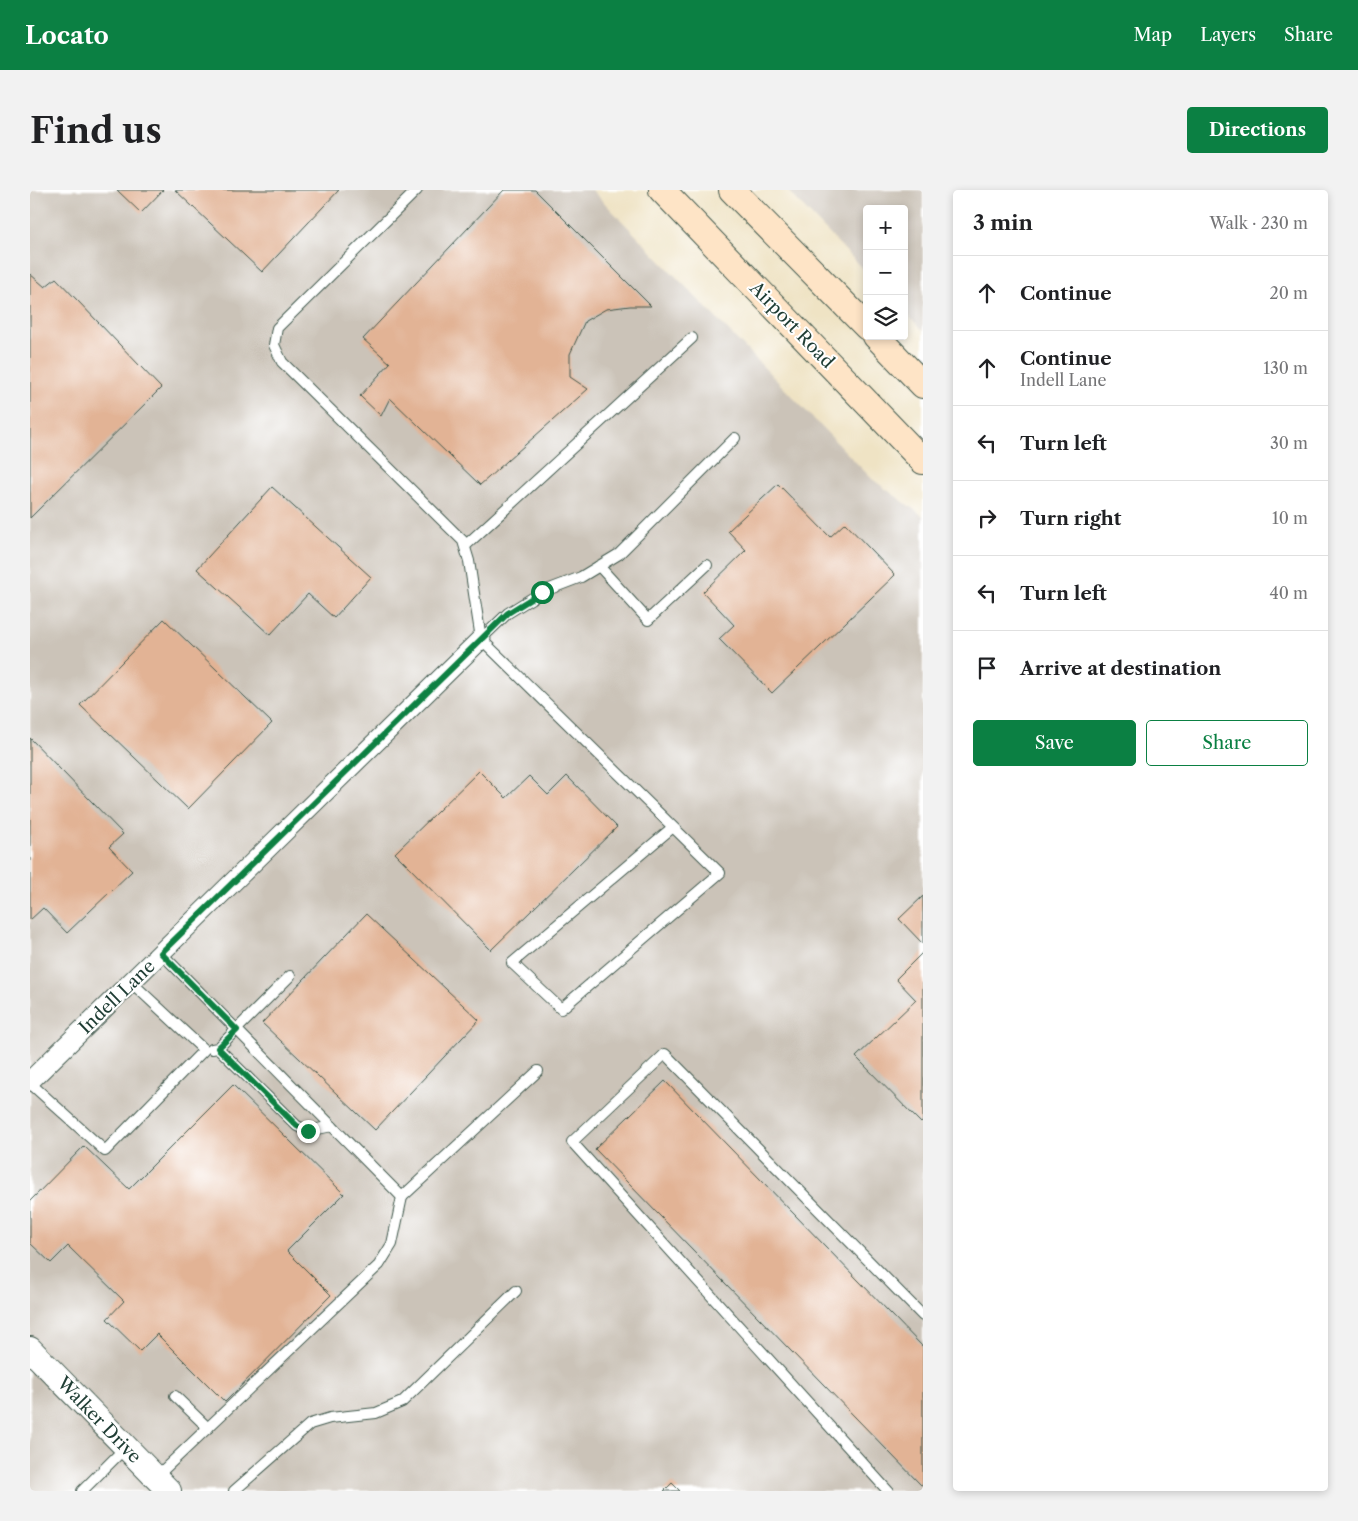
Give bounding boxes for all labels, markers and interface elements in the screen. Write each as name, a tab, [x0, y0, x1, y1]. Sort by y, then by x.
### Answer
text: Locato	[25, 21, 109, 50]
text: Map	[1134, 24, 1172, 46]
text: Layers	[1200, 24, 1256, 46]
text: Share	[1284, 24, 1333, 46]
button: Directions	[1187, 107, 1328, 153]
text: Find us	[30, 109, 162, 152]
map controls	[863, 205, 908, 340]
button: +	[863, 205, 908, 250]
text: 3 min	[973, 210, 1033, 235]
text: Walk · 230 m	[1209, 213, 1308, 233]
button: −	[863, 250, 908, 295]
street label: Airport Road	[745, 276, 839, 373]
icon: ahead	[973, 279, 1001, 307]
text: Continue	[1020, 282, 1112, 305]
text: 20 m	[1269, 283, 1308, 303]
button: layers	[863, 295, 908, 340]
text: Continue	[1020, 347, 1112, 370]
icon: ahead	[973, 354, 1001, 382]
text: 130 m	[1263, 358, 1308, 378]
text: Indell Lane	[1020, 370, 1106, 390]
icon: left	[973, 429, 1001, 457]
text: Turn left	[1020, 432, 1107, 455]
text: 30 m	[1270, 433, 1308, 453]
icon: right	[973, 504, 1001, 532]
text: Turn right	[1020, 507, 1121, 530]
text: 10 m	[1272, 508, 1308, 528]
icon: left	[973, 579, 1001, 607]
route start	[531, 581, 554, 604]
text: Turn left	[1020, 582, 1107, 605]
text: 40 m	[1269, 583, 1308, 603]
icon: arrive	[973, 654, 1001, 682]
text: Arrive at destination	[1020, 657, 1221, 680]
button: Save	[973, 720, 1136, 766]
button: Share	[1146, 720, 1308, 766]
street label: Indell Lane	[74, 955, 160, 1039]
route end	[297, 1120, 320, 1143]
street label: Walker Drive	[52, 1372, 146, 1468]

